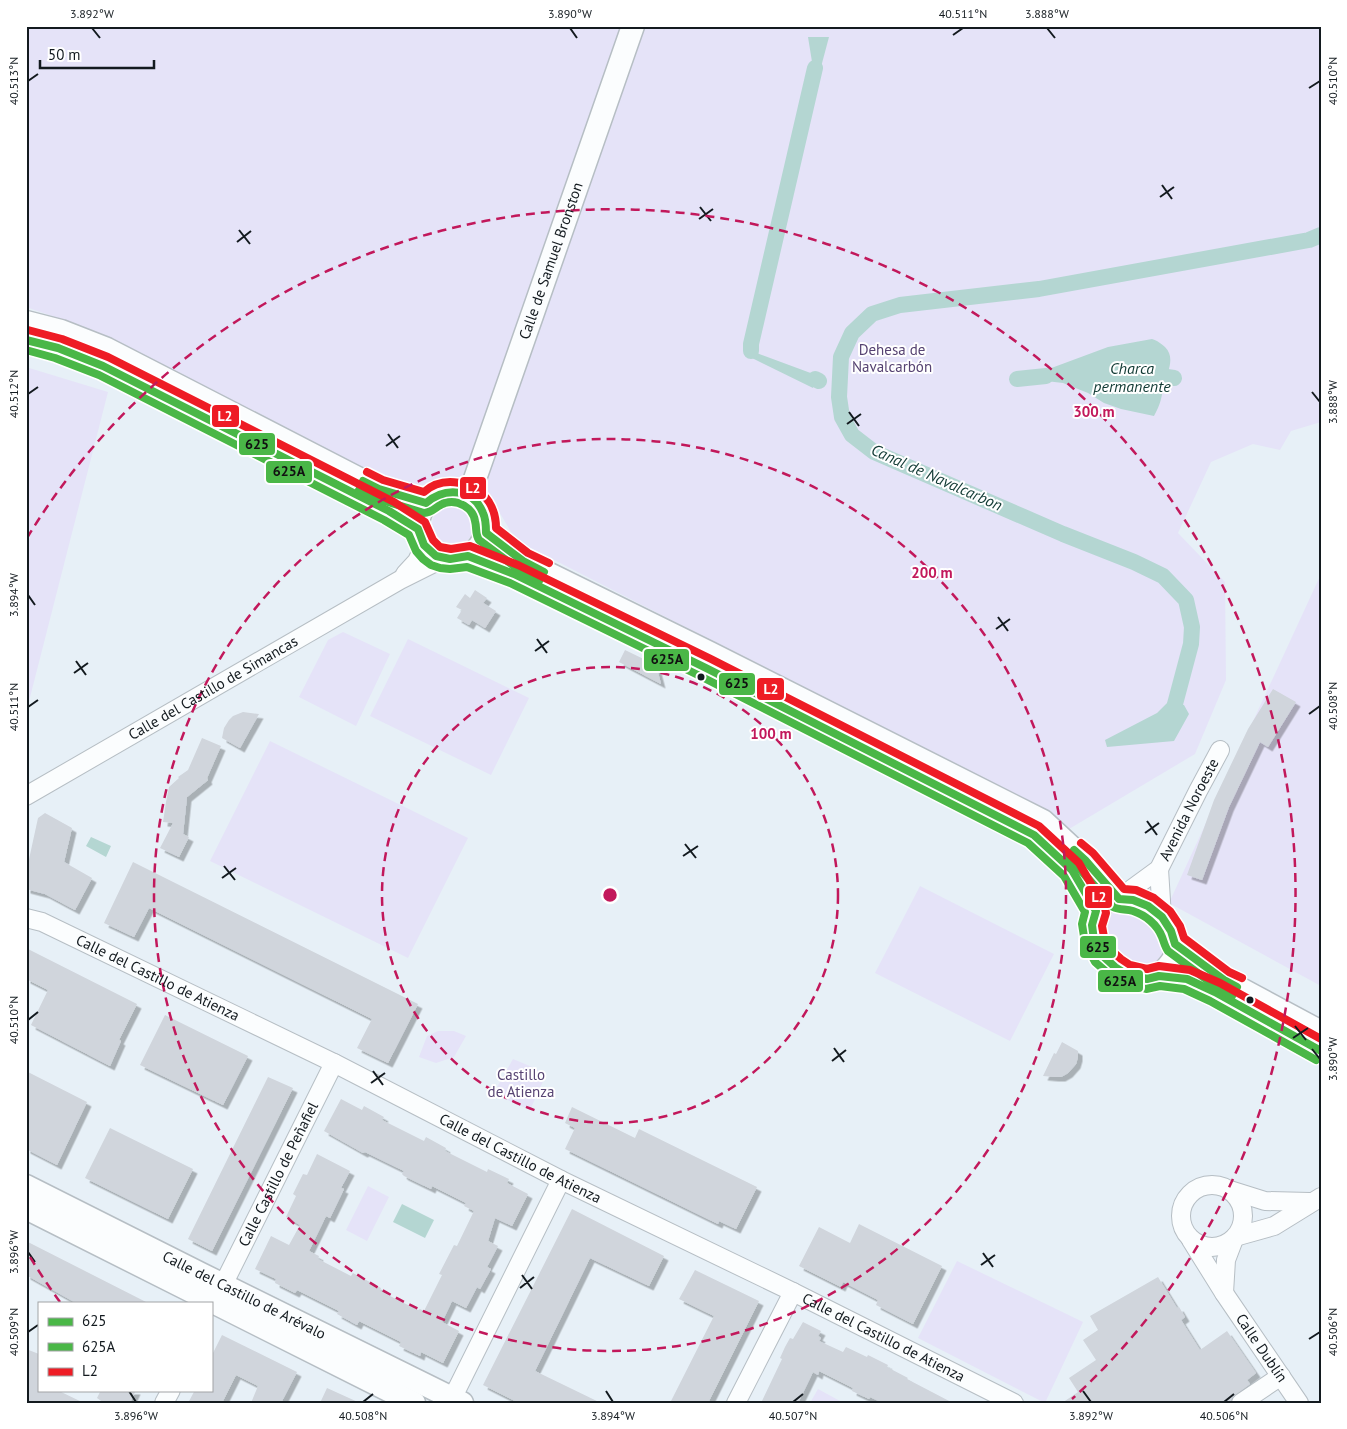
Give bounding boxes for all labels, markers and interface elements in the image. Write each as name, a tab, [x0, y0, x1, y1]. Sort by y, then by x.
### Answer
text: 3.892°W	[70, 6, 114, 21]
text: 3.890°W	[548, 6, 592, 21]
text: 40.511°N	[939, 6, 987, 21]
text: 3.888°W	[1025, 6, 1069, 21]
scale bar	[40, 38, 154, 70]
text: 50 m	[48, 45, 81, 64]
text: 40.513°N	[6, 57, 21, 105]
text: 40.510°N	[1325, 57, 1340, 105]
street label: Calle de Samuel Bronston	[514, 180, 587, 342]
park label: Dehesa de Navalcarbón	[852, 340, 932, 376]
water label: Charca permanente	[1092, 358, 1171, 396]
text: 40.512°N	[6, 370, 21, 418]
text: 3.888°W	[1325, 380, 1340, 424]
text: 300 m	[1073, 402, 1115, 421]
line badge: L2	[211, 404, 240, 428]
text: L2	[217, 407, 233, 425]
line badge: 625	[238, 432, 276, 456]
text: 625	[245, 435, 269, 453]
water label: Canal de Navalcarbon	[868, 439, 1006, 515]
line badge: 625A	[265, 460, 313, 484]
text: 625A	[273, 462, 306, 480]
line badge: L2	[459, 476, 487, 500]
text: L2	[465, 479, 481, 497]
text: 200 m	[911, 563, 953, 582]
text: 3.894°W	[6, 573, 21, 617]
street label: Calle del Castillo de Simancas	[125, 631, 301, 744]
line badge: 625A	[643, 648, 690, 672]
text: 625A	[651, 650, 684, 668]
unlabelled marker	[696, 672, 706, 682]
line badge: 625	[718, 672, 756, 696]
text: 625	[725, 674, 749, 692]
line badge: L2	[756, 677, 785, 701]
text: L2	[763, 680, 779, 698]
text: 40.508°N	[1325, 682, 1340, 730]
text: 40.511°N	[6, 683, 21, 731]
text: 100 m	[750, 724, 792, 743]
street label: Avenida Noroeste	[1155, 755, 1223, 864]
line badge: L2	[1084, 885, 1113, 909]
centre of rings	[601, 886, 619, 904]
text: L2	[1091, 888, 1107, 906]
street label: Calle del Castillo de Atienza	[73, 930, 243, 1025]
line badge: 625	[1079, 935, 1117, 959]
text: 625	[1086, 938, 1110, 956]
line badge: 625A	[1097, 969, 1144, 993]
text: 625A	[1104, 972, 1137, 990]
unlabelled marker	[1245, 995, 1255, 1005]
text: 40.510°N	[6, 996, 21, 1044]
text: 3.890°W	[1325, 1037, 1340, 1081]
park label: Castillo de Atienza	[488, 1065, 554, 1101]
street label: Calle Castillo de Peñafiel	[234, 1098, 322, 1249]
street label: Calle del Castillo de Atienza	[436, 1109, 605, 1207]
text: 3.896°W	[6, 1230, 21, 1274]
street label: Calle del Castillo de Arévalo	[160, 1246, 329, 1343]
street label: Calle del Castillo de Atienza	[799, 1288, 968, 1386]
legend	[38, 1302, 212, 1392]
text: 40.509°N	[6, 1308, 21, 1356]
text: 40.506°N	[1325, 1308, 1340, 1356]
street label: Calle Dublín	[1232, 1310, 1292, 1386]
text: 625	[82, 1311, 107, 1330]
text: 625A	[82, 1337, 116, 1356]
text: L2	[82, 1361, 98, 1380]
text: 3.896°W	[114, 1408, 158, 1423]
text: 40.508°N	[339, 1408, 387, 1423]
text: 3.894°W	[591, 1408, 635, 1423]
text: 40.507°N	[769, 1408, 817, 1423]
text: 3.892°W	[1069, 1408, 1113, 1423]
text: 40.506°N	[1200, 1408, 1248, 1423]

